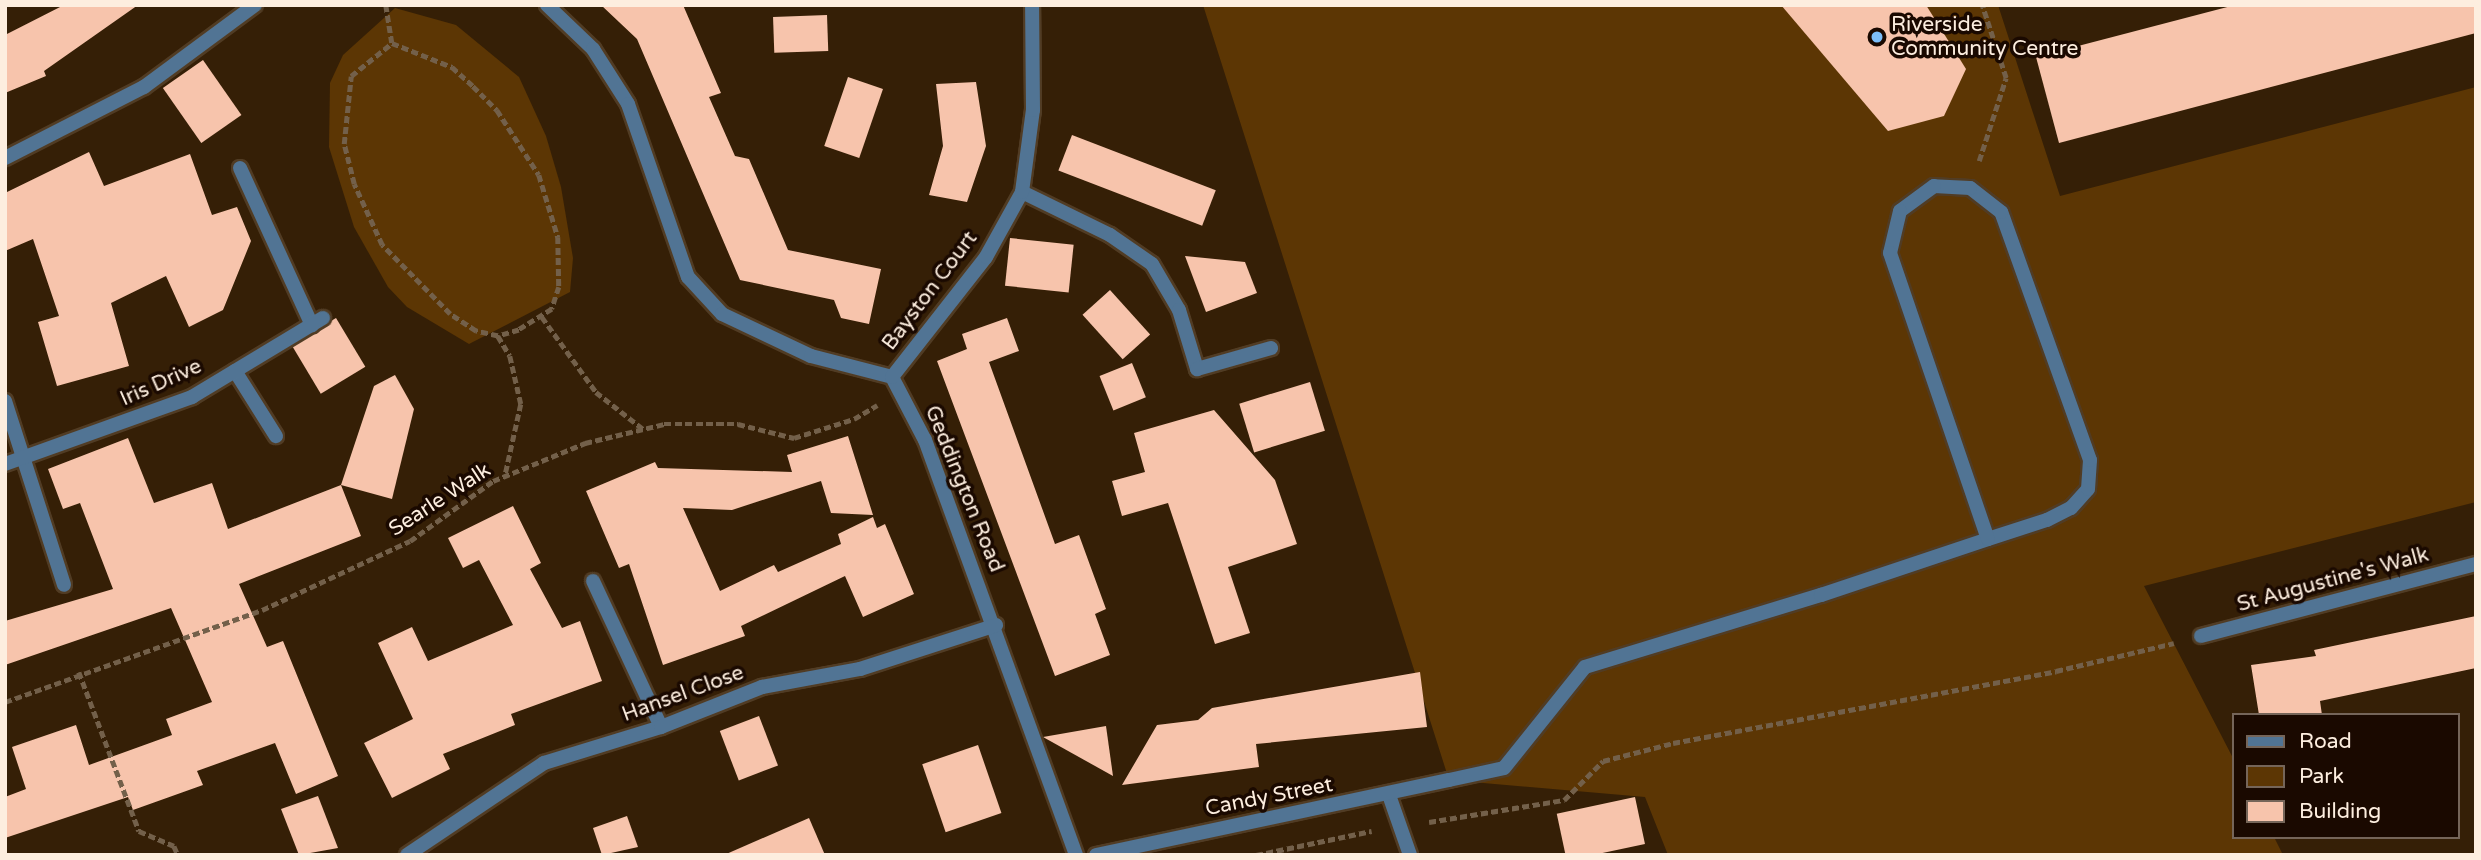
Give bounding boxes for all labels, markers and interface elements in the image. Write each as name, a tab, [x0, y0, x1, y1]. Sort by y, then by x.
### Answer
place label: Riverside Community Centre	[1891, 12, 2078, 62]
marker: Riverside Community Centre	[1869, 29, 1885, 45]
street label: Bayston Court	[877, 227, 983, 355]
street label: Iris Drive	[116, 354, 206, 412]
street label: Geddington Road	[919, 402, 1009, 576]
street label: Searle Walk	[384, 458, 496, 542]
street label: St Augustine's Walk	[2235, 542, 2431, 618]
street label: Hansel Close	[619, 660, 747, 728]
legend	[2232, 713, 2460, 839]
text: Road	[2299, 729, 2352, 754]
text: Park	[2299, 764, 2344, 789]
street label: Candy Street	[1203, 772, 1335, 822]
text: Building	[2299, 799, 2381, 824]

